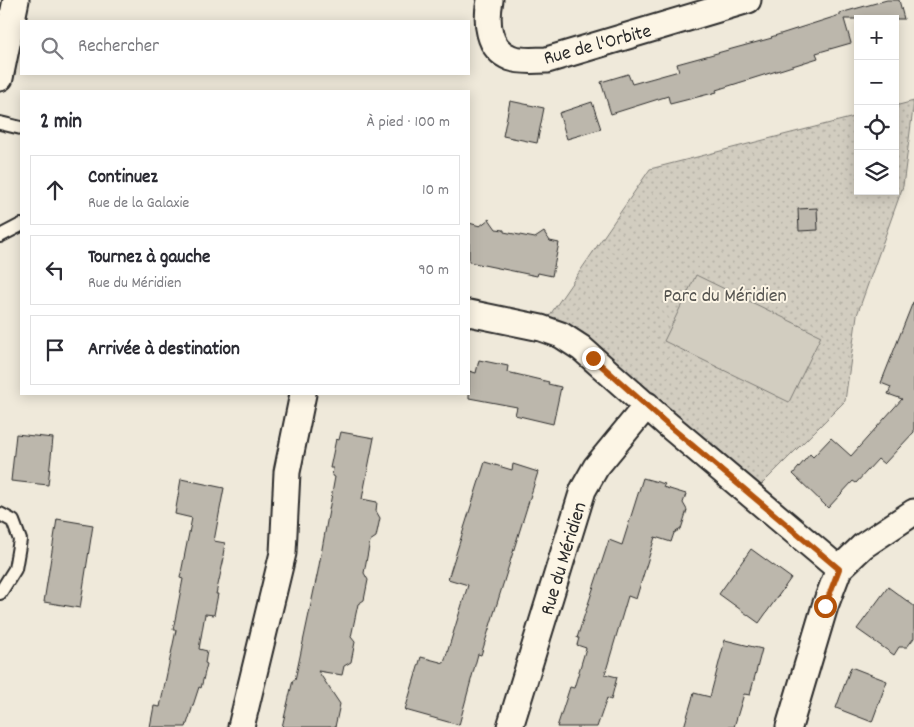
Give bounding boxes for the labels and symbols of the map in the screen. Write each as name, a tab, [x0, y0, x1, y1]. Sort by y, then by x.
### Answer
street label: Rue de l'Orbite	[541, 18, 655, 74]
park label: Parc du Méridien	[663, 283, 787, 311]
route end	[582, 347, 605, 370]
street label: Rue du Méridien	[534, 499, 595, 619]
route start	[814, 595, 837, 618]

